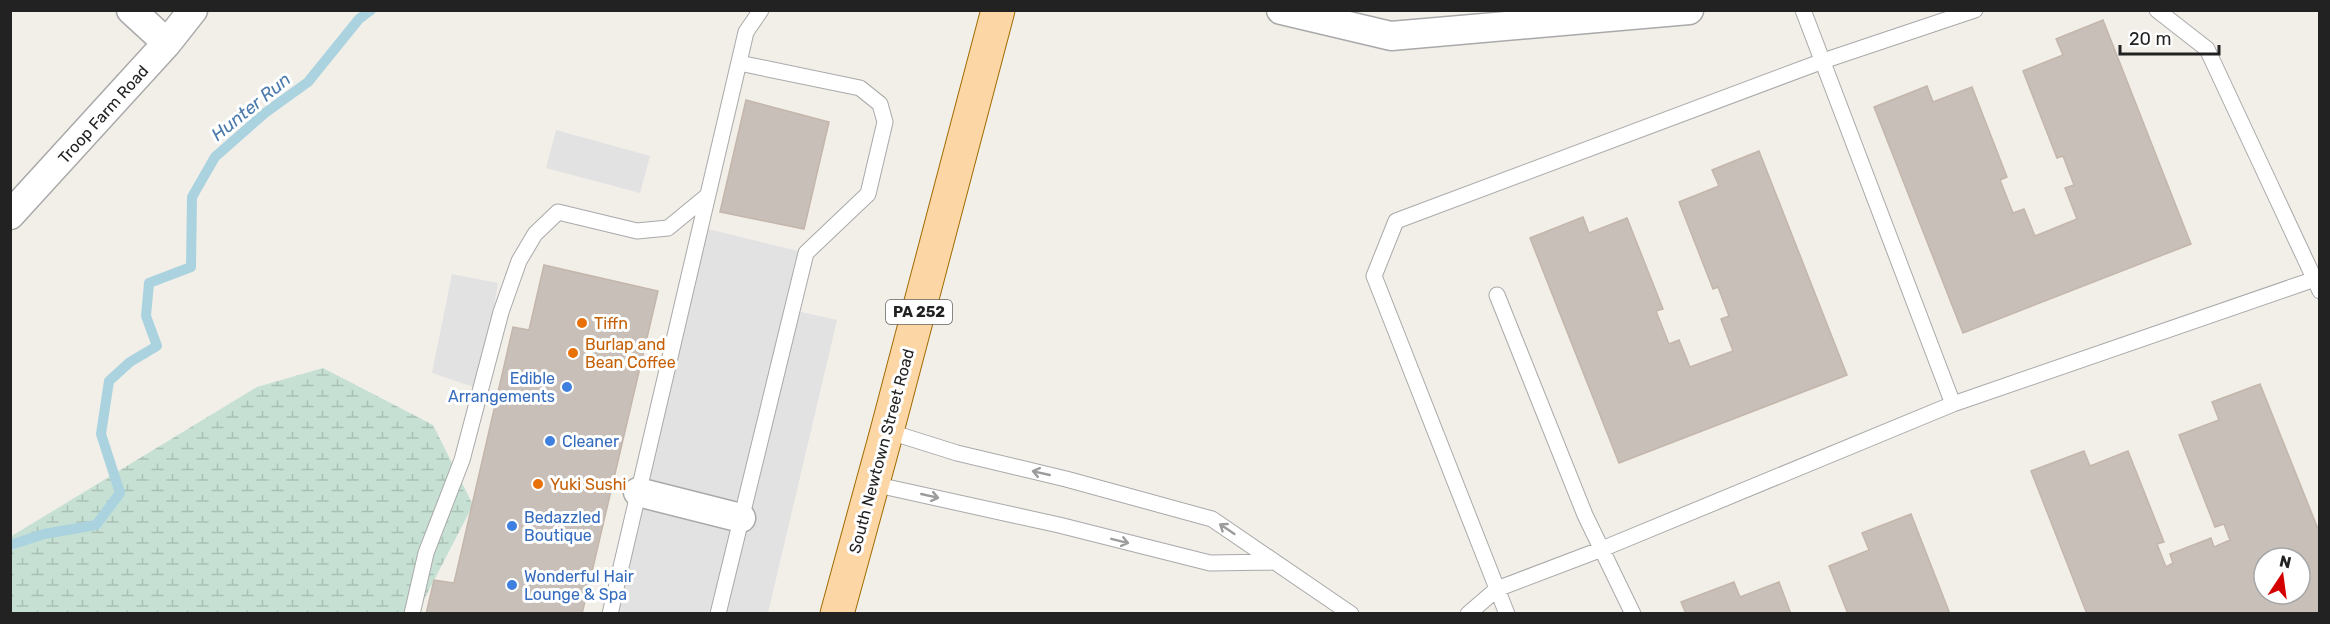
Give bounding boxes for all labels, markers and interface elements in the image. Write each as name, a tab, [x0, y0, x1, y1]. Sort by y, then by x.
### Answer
scale bar	[2120, 18, 2219, 56]
text: 20 m	[2129, 28, 2171, 50]
street label: Troop Farm Road	[54, 61, 152, 167]
water label: Hunter Run	[207, 68, 295, 146]
road number: PA 252	[886, 300, 952, 324]
place label: Tiffn	[594, 314, 628, 333]
marker: Tiffn	[575, 316, 589, 330]
place label: Burlap and Bean Coffee	[585, 335, 676, 372]
marker: Burlap and Bean Coffee	[566, 346, 580, 360]
street label: South Newtown Street Road	[845, 347, 918, 556]
place label: Edible Arrangements	[448, 369, 555, 406]
marker: Edible Arrangements	[560, 380, 574, 394]
place label: Cleaner	[562, 432, 619, 451]
marker: Cleaner	[543, 434, 557, 448]
one-way arrow	[1032, 467, 1052, 478]
place label: Yuki Sushi	[550, 475, 626, 494]
marker: Yuki Sushi	[531, 477, 545, 491]
one-way arrow	[920, 491, 939, 503]
place label: Bedazzled Boutique	[524, 508, 601, 545]
marker: Bedazzled Boutique	[505, 519, 519, 533]
one-way arrow	[1219, 523, 1236, 535]
one-way arrow	[1110, 535, 1129, 547]
north arrow	[2252, 546, 2312, 606]
text: N	[2278, 551, 2293, 572]
place label: Wonderful Hair Lounge & Spa	[524, 567, 634, 604]
marker: Wonderful Hair Lounge & Spa	[505, 578, 519, 592]

